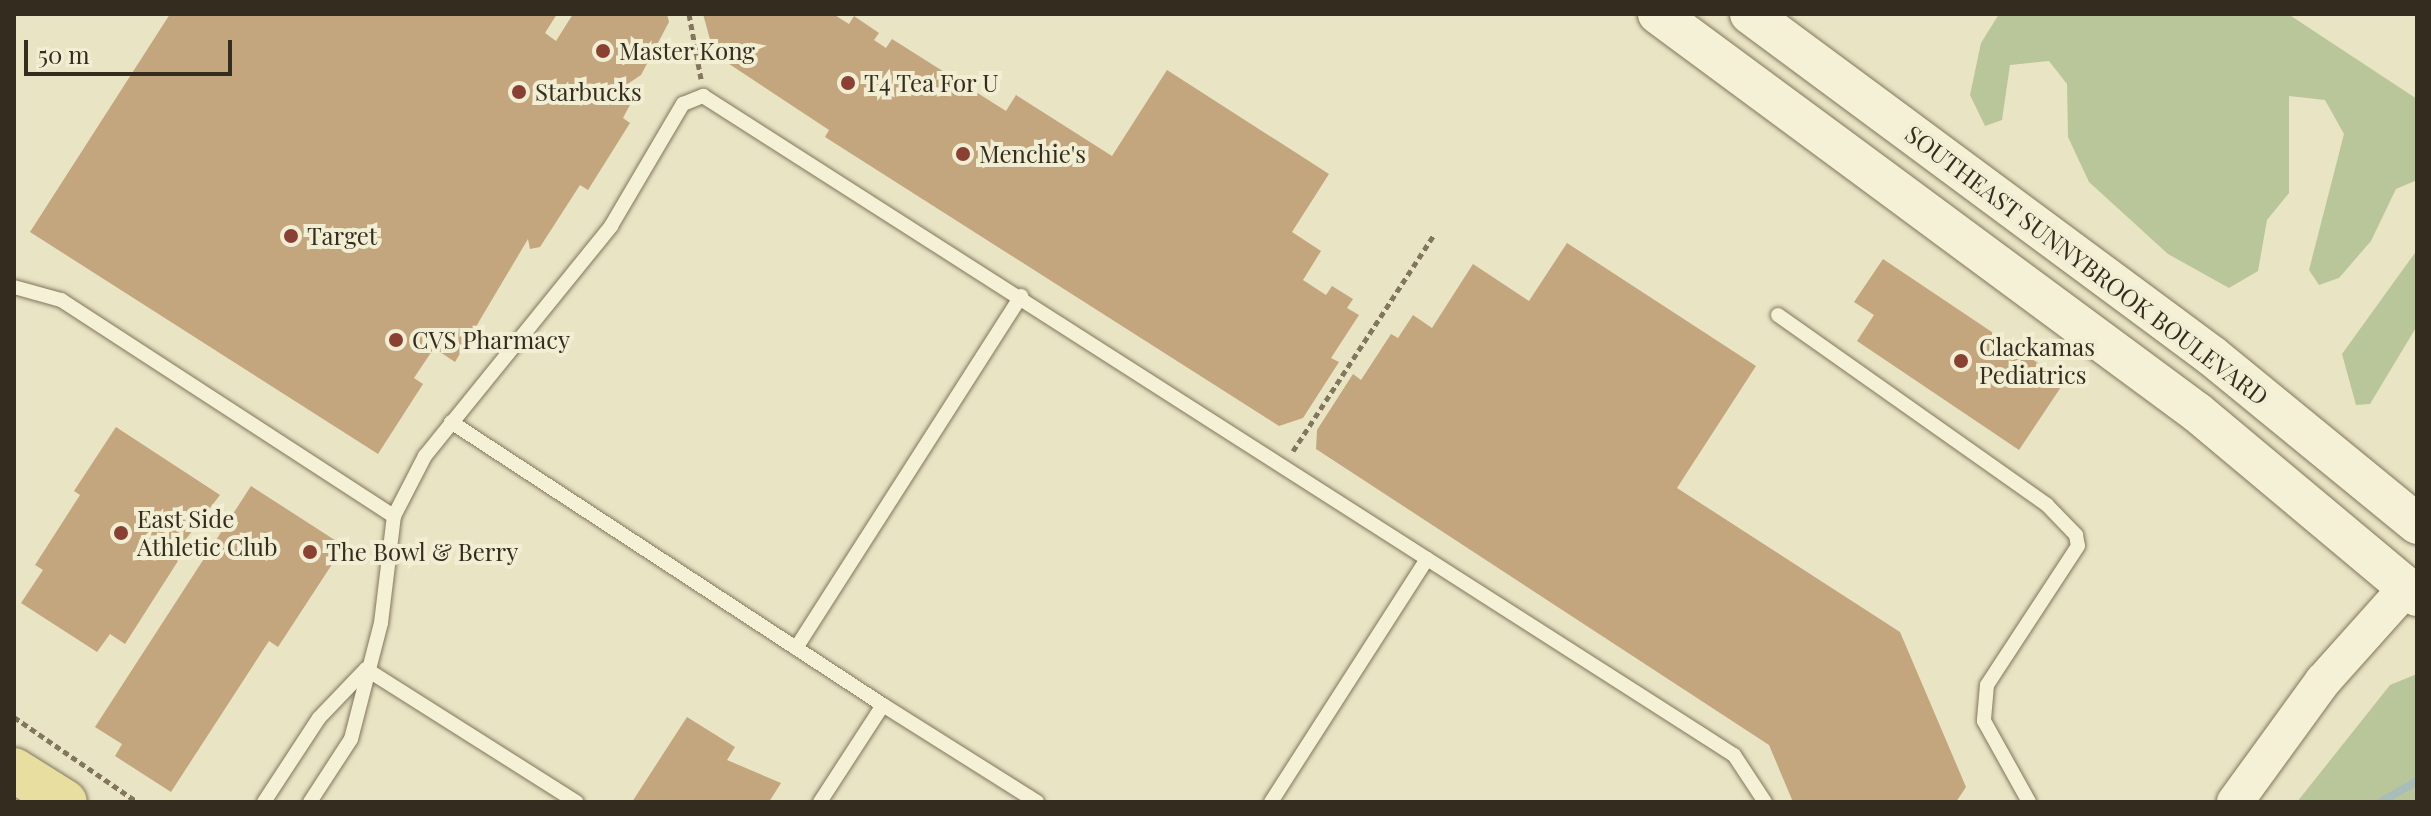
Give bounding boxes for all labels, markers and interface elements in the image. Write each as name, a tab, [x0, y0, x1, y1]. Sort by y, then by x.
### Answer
scale bar	[28, 24, 236, 74]
place label: Master Kong	[619, 37, 755, 65]
text: 50 m	[38, 38, 90, 70]
marker: Master Kong	[594, 42, 612, 60]
place label: T4 Tea For U	[864, 69, 1000, 97]
marker: T4 Tea For U	[839, 74, 857, 92]
place label: Starbucks	[535, 78, 642, 106]
marker: Starbucks	[510, 83, 528, 101]
street label: SOUTHEAST SUNNYBROOK BOULEVARD	[1900, 119, 2274, 411]
place label: Menchie's	[979, 140, 1086, 168]
marker: Menchie's	[954, 145, 972, 163]
place label: Target	[307, 222, 377, 250]
marker: Target	[282, 227, 300, 245]
place label: CVS Pharmacy	[412, 326, 570, 354]
marker: CVS Pharmacy	[387, 331, 405, 349]
place label: Clackamas Pediatrics	[1979, 333, 2095, 389]
marker: Clackamas Pediatrics	[1950, 350, 1972, 372]
place label: East Side Athletic Club	[137, 505, 277, 561]
marker: East Side Athletic Club	[112, 524, 130, 542]
place label: The Bowl & Berry	[326, 538, 518, 566]
marker: The Bowl & Berry	[301, 543, 319, 561]

